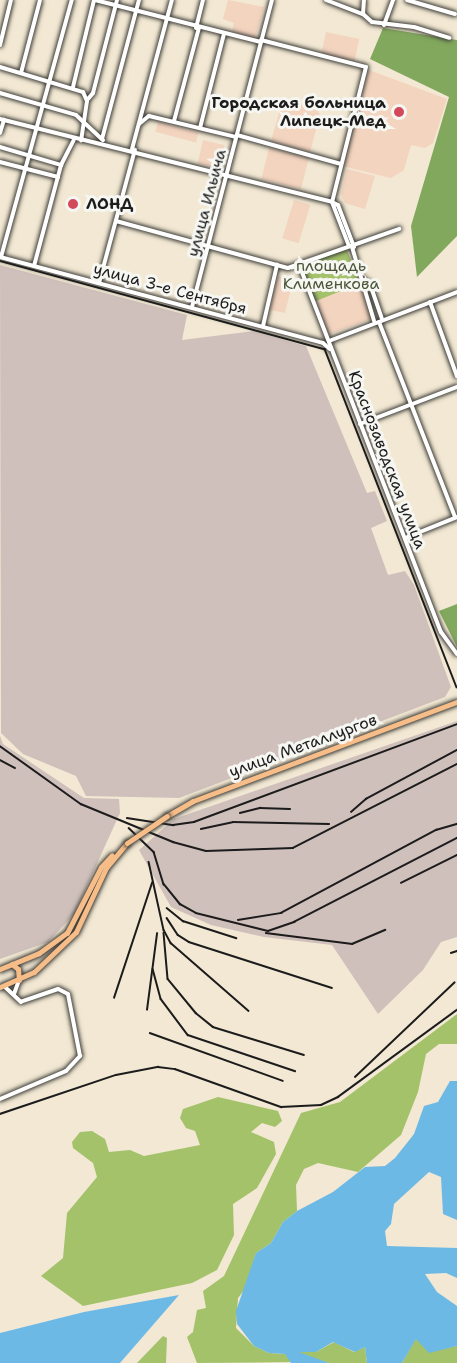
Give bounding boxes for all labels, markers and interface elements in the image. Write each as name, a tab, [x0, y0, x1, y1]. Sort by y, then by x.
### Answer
place label: Городская больница Липецк-Мед	[212, 93, 386, 131]
marker: Городская больница Липецк-Мед	[390, 103, 408, 121]
street label: улица Ильича	[183, 147, 231, 259]
place label: ЛОНД	[86, 194, 133, 214]
marker: ЛОНД	[64, 195, 82, 213]
park label: площадь Клименкова	[283, 256, 379, 294]
street label: улица 3-е Сентября	[91, 259, 249, 319]
street label: Краснозаводская улица	[344, 368, 430, 552]
street label: улица Металлургов	[226, 710, 380, 782]

